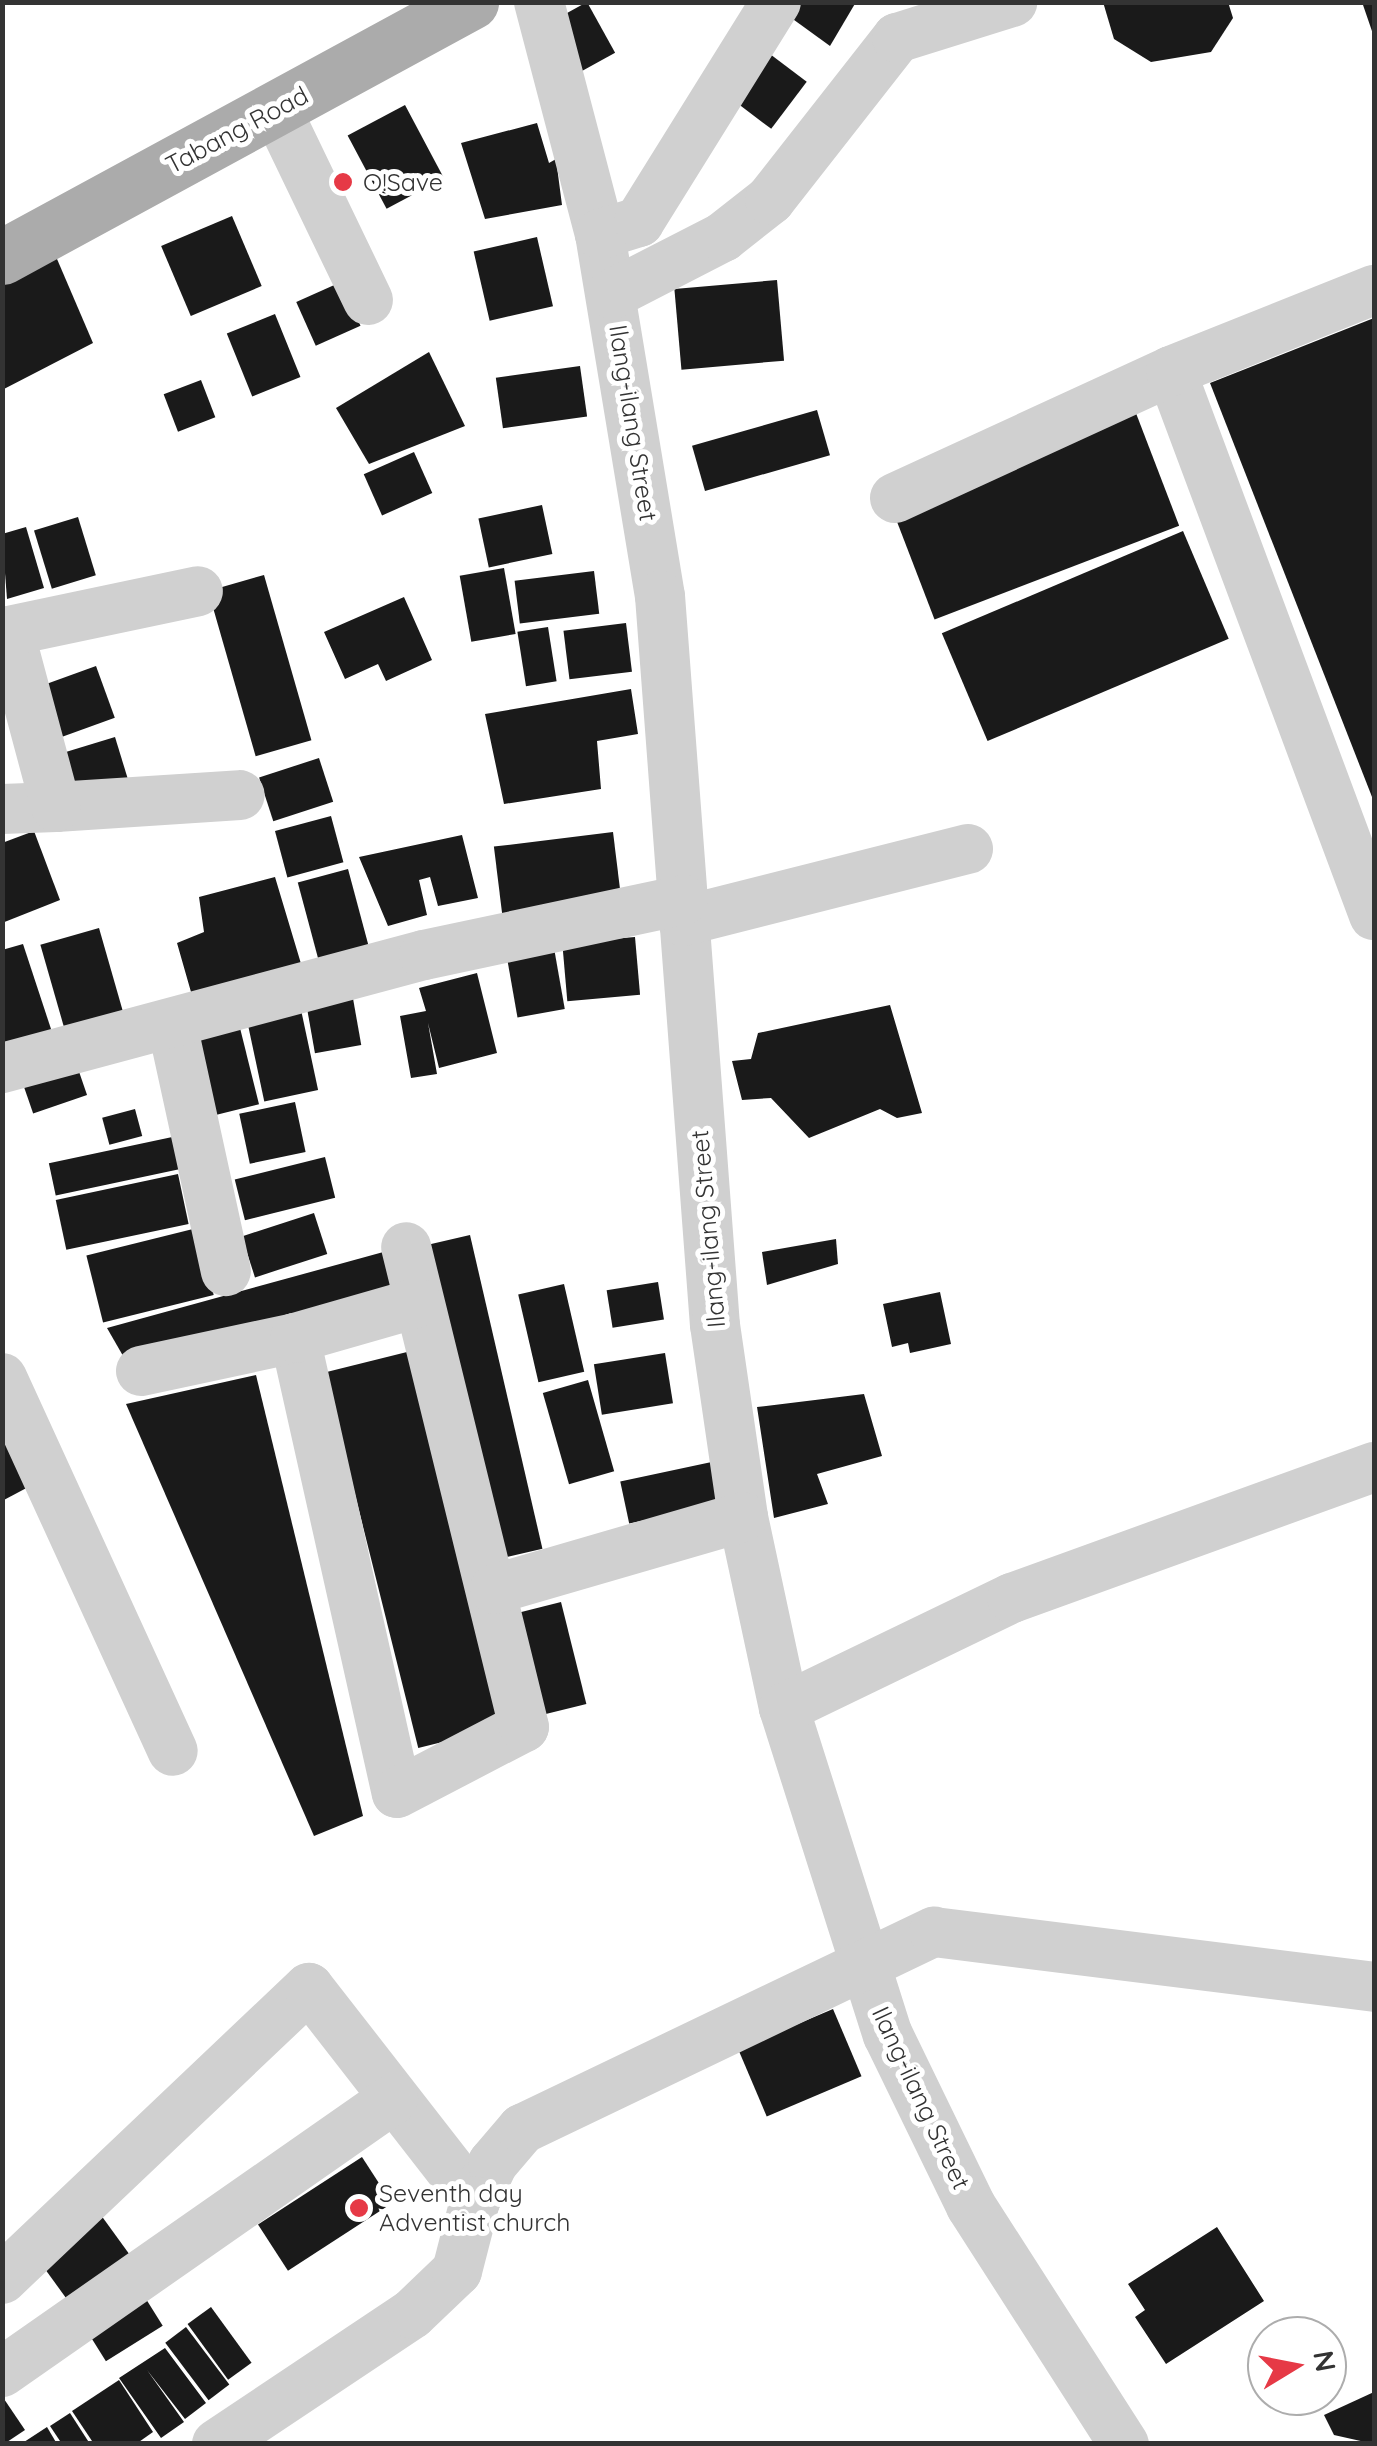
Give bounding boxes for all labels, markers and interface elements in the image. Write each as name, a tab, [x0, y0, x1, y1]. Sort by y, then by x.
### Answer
street label: Tabang Road	[161, 80, 313, 180]
place label: O!Save	[363, 167, 443, 197]
marker: O!Save	[332, 171, 354, 193]
street label: Ilang-ilang Street	[603, 323, 663, 523]
street label: Ilang-ilang Street	[684, 1129, 732, 1329]
street label: Ilang-ilang Street	[865, 2002, 977, 2194]
place label: Seventh day Adventist church	[379, 2179, 570, 2238]
marker: Seventh day Adventist church	[348, 2197, 370, 2219]
north arrow	[1247, 2316, 1347, 2416]
text: N	[1306, 2348, 1344, 2374]

